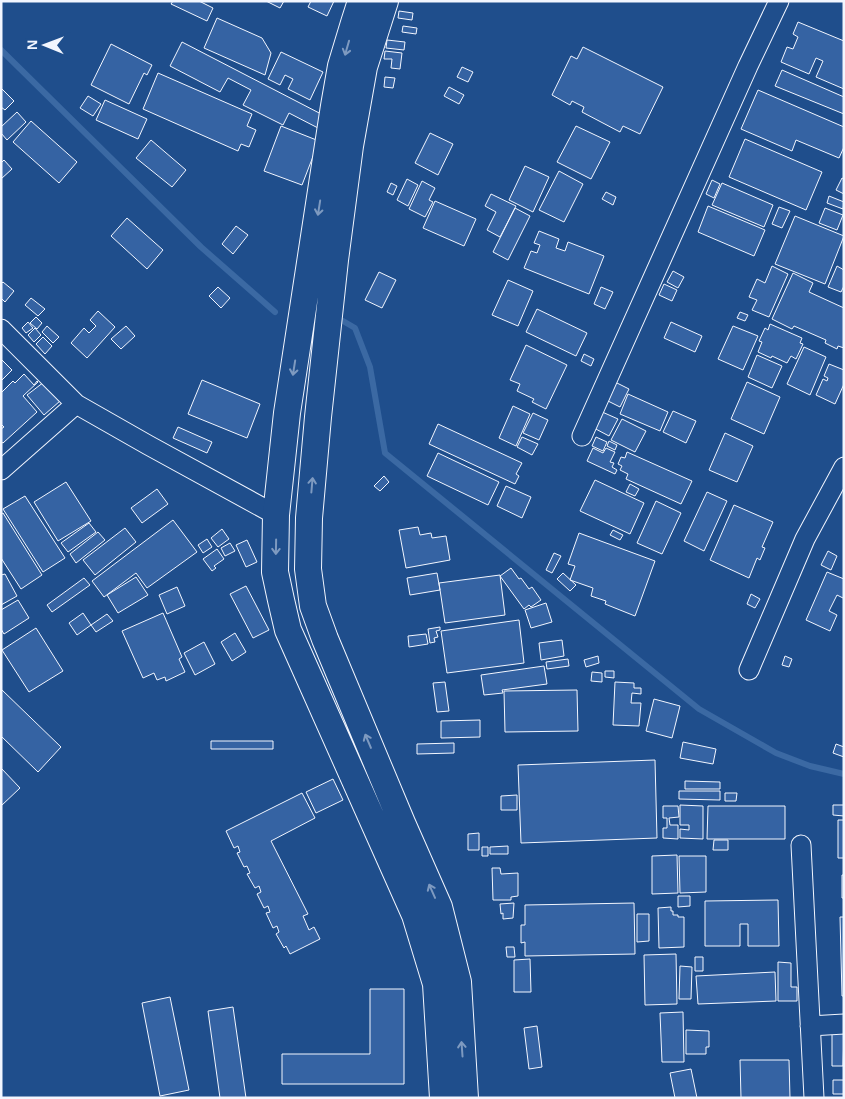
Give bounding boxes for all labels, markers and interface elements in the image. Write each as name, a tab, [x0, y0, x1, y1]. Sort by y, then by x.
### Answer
north arrow	[20, 20, 70, 70]
one-way arrow	[341, 39, 351, 55]
text: N	[24, 40, 40, 50]
one-way arrow	[313, 199, 323, 215]
one-way arrow	[289, 360, 299, 376]
one-way arrow	[307, 477, 317, 493]
one-way arrow	[271, 538, 281, 555]
one-way arrow	[363, 734, 372, 749]
one-way arrow	[427, 884, 437, 899]
one-way arrow	[458, 1041, 467, 1057]

